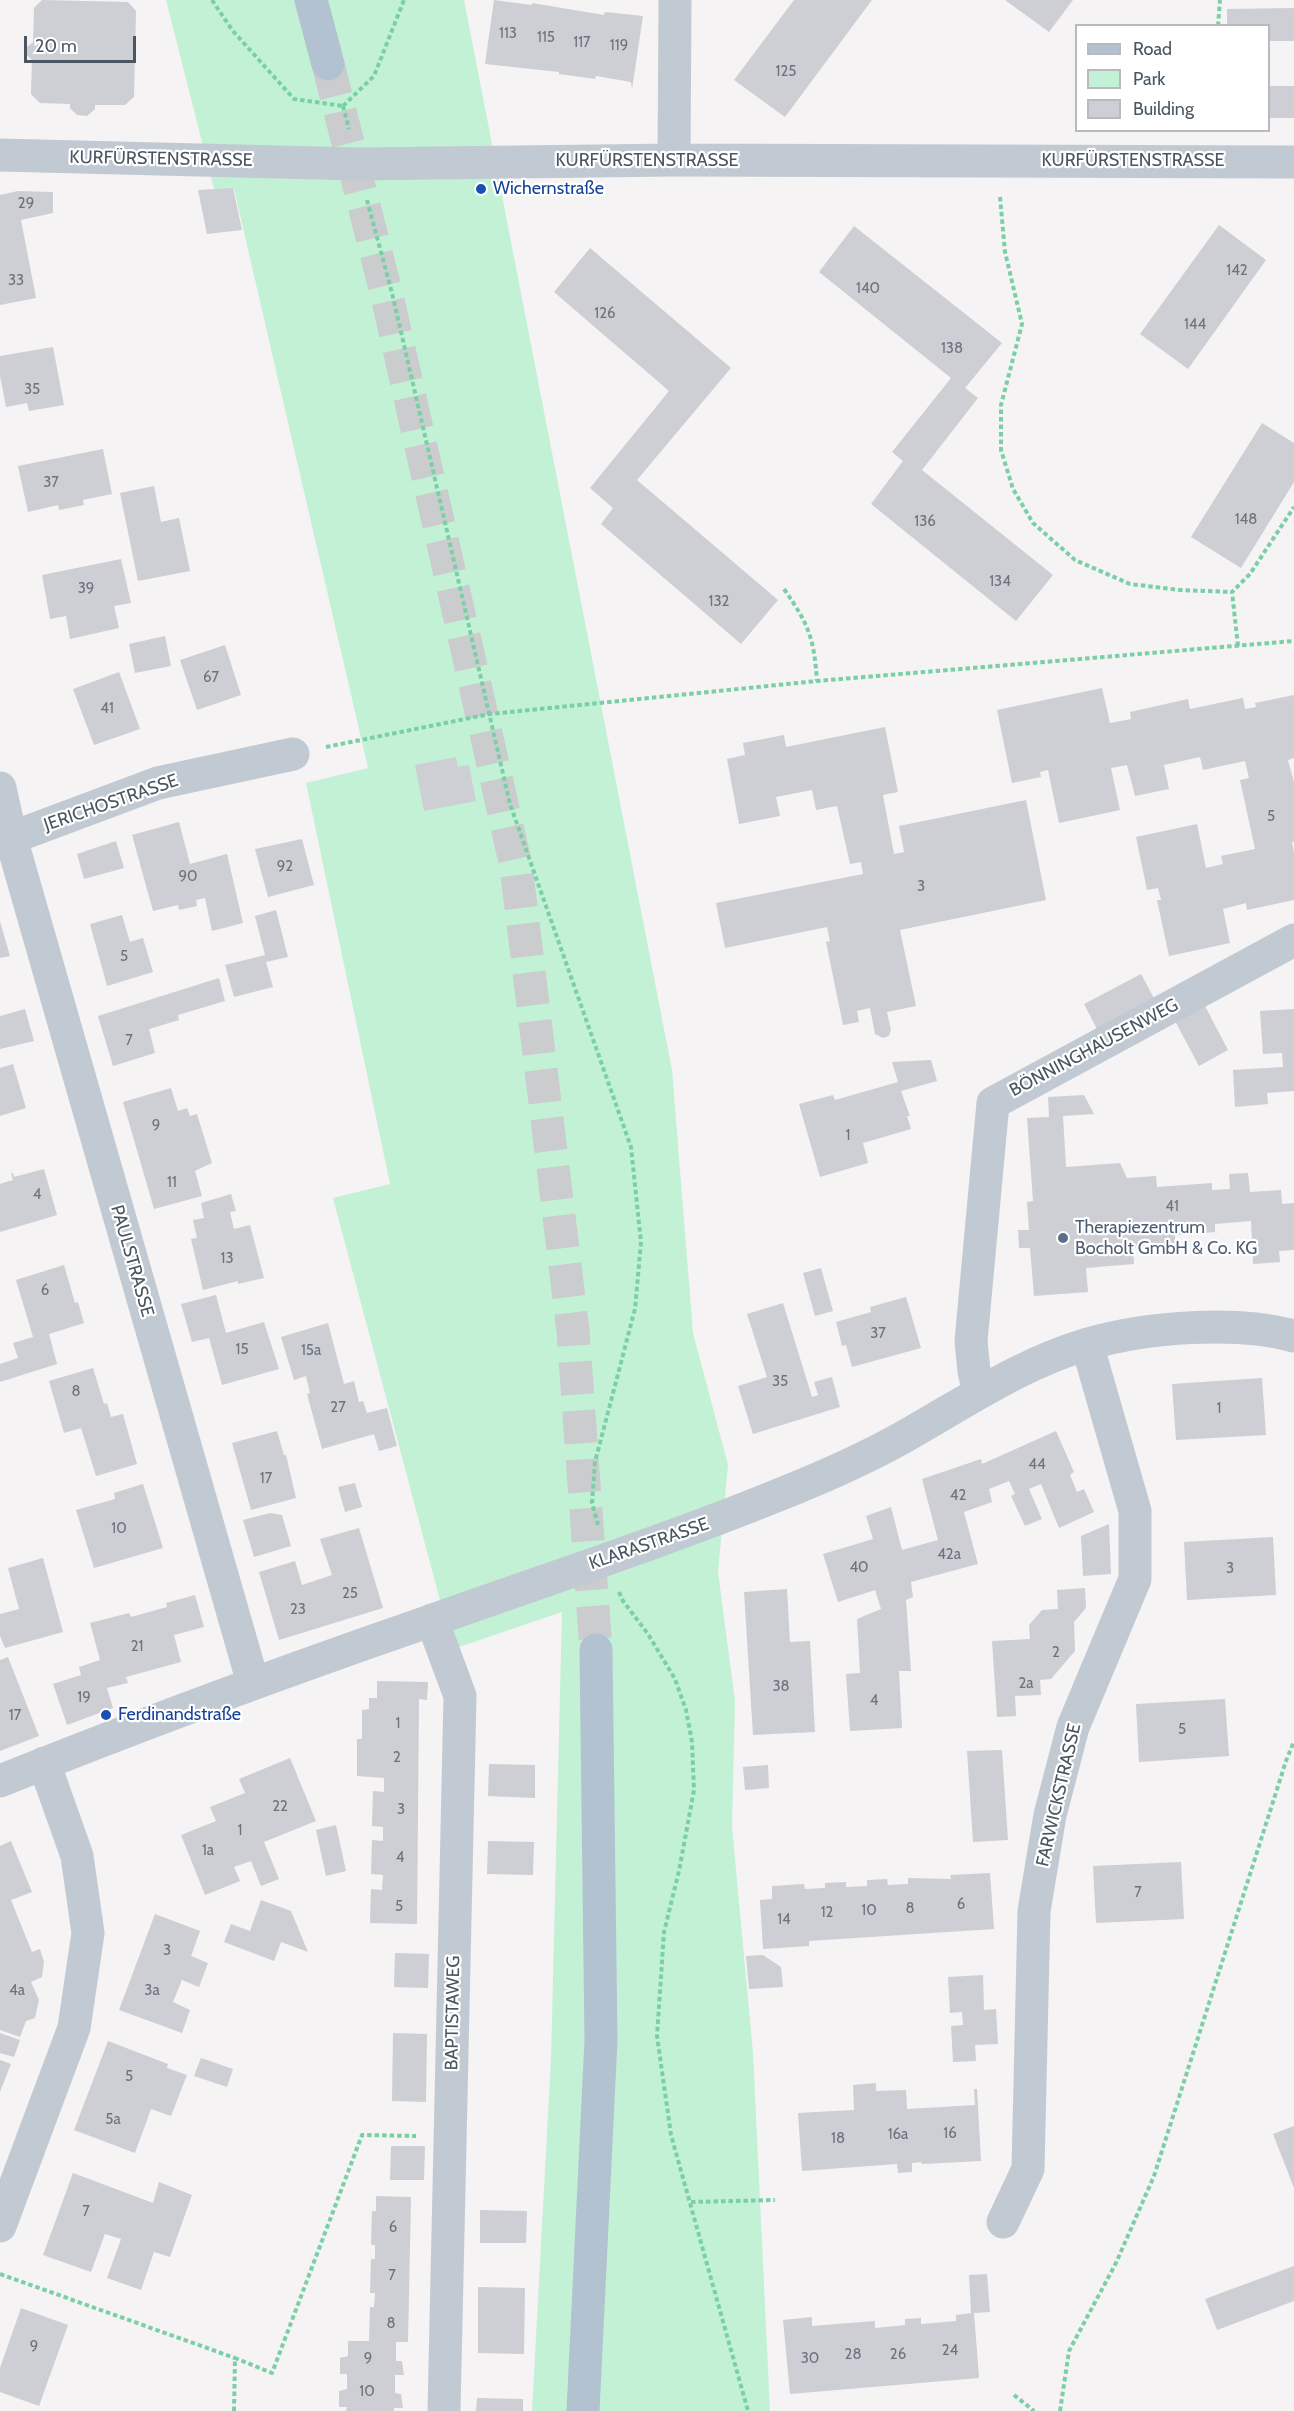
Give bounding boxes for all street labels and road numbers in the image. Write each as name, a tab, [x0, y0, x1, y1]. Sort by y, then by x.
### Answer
street label: KURFÜRSTENSTRASSE	[69, 147, 253, 171]
street label: KURFÜRSTENSTRASSE	[555, 150, 739, 172]
street label: KURFÜRSTENSTRASSE	[1041, 150, 1225, 172]
street label: JERICHOSTRASSE	[41, 770, 181, 836]
street label: BÖNNINGHAUSENWEG	[1006, 994, 1182, 1102]
street label: PAULSTRASSE	[106, 1203, 158, 1319]
street label: KLARASTRASSE	[586, 1513, 712, 1575]
street label: FARWICKSTRASSE	[1032, 1721, 1086, 1869]
street label: BAPTISTAWEG	[441, 1955, 465, 2071]

